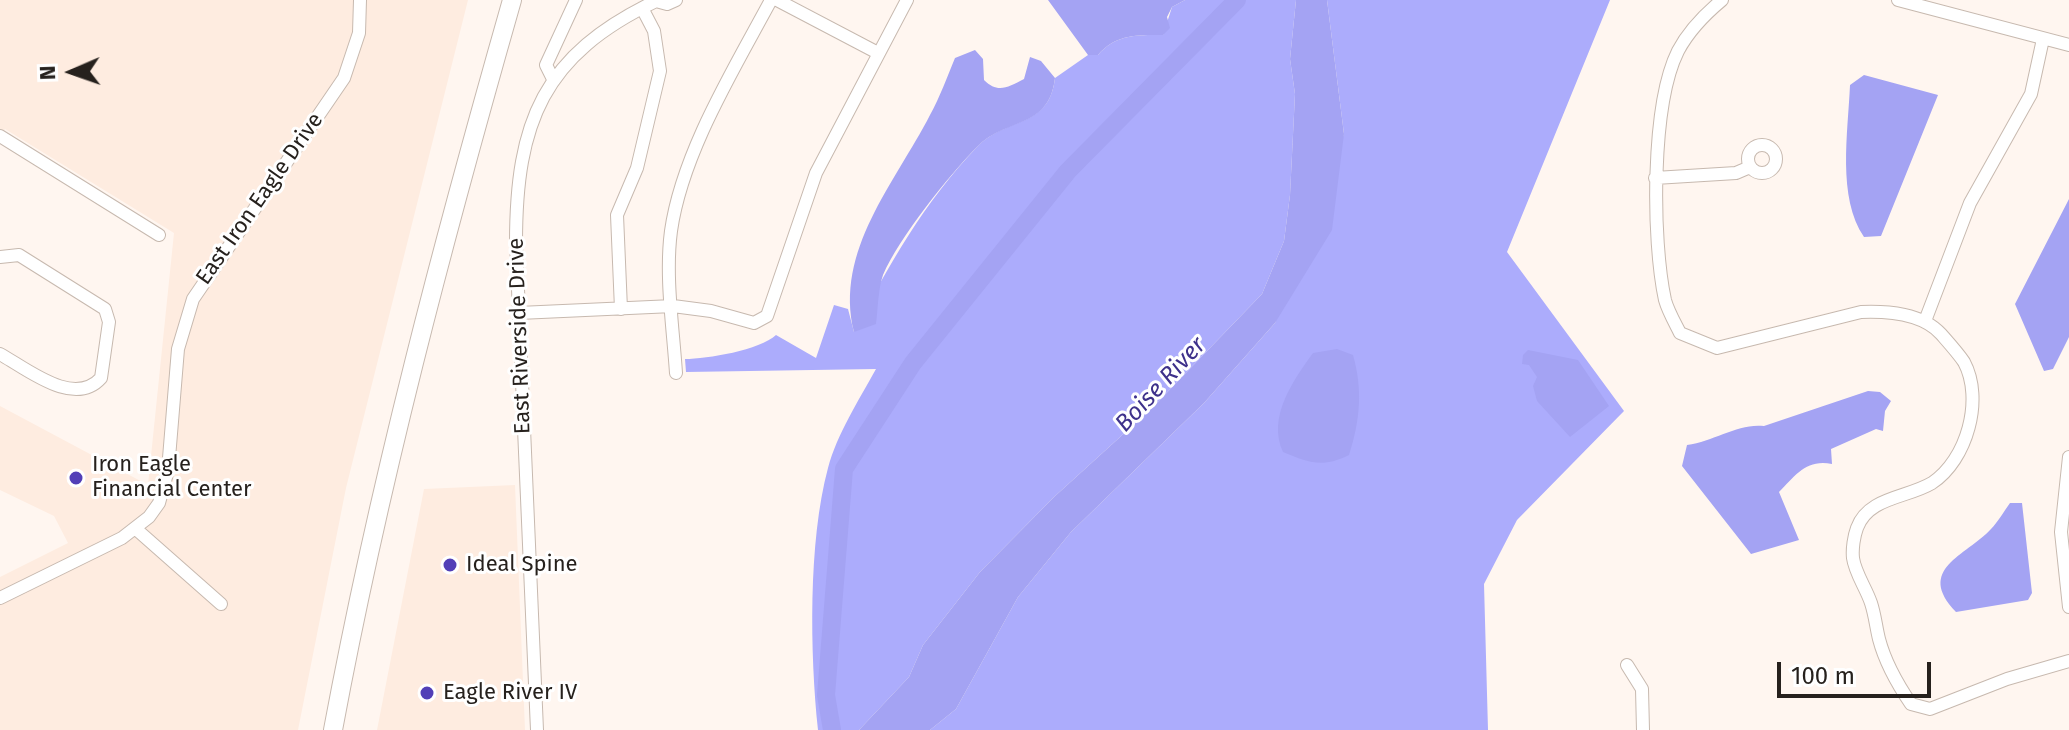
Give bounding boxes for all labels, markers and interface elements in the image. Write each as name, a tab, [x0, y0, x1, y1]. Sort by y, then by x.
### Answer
north arrow	[32, 32, 112, 112]
text: N	[34, 65, 61, 81]
street label: East Iron Eagle Drive	[191, 108, 329, 290]
street label: East Riverside Drive	[503, 237, 537, 435]
water label: Boise River	[1110, 332, 1212, 438]
place label: Iron Eagle Financial Center	[92, 452, 252, 504]
marker: Iron Eagle Financial Center	[67, 469, 85, 487]
place label: Ideal Spine	[466, 552, 578, 578]
marker: Ideal Spine	[441, 556, 459, 574]
scale bar	[1781, 646, 1935, 696]
text: 100 m	[1791, 662, 1855, 690]
place label: Eagle River IV	[443, 680, 577, 706]
marker: Eagle River IV	[418, 684, 436, 702]

